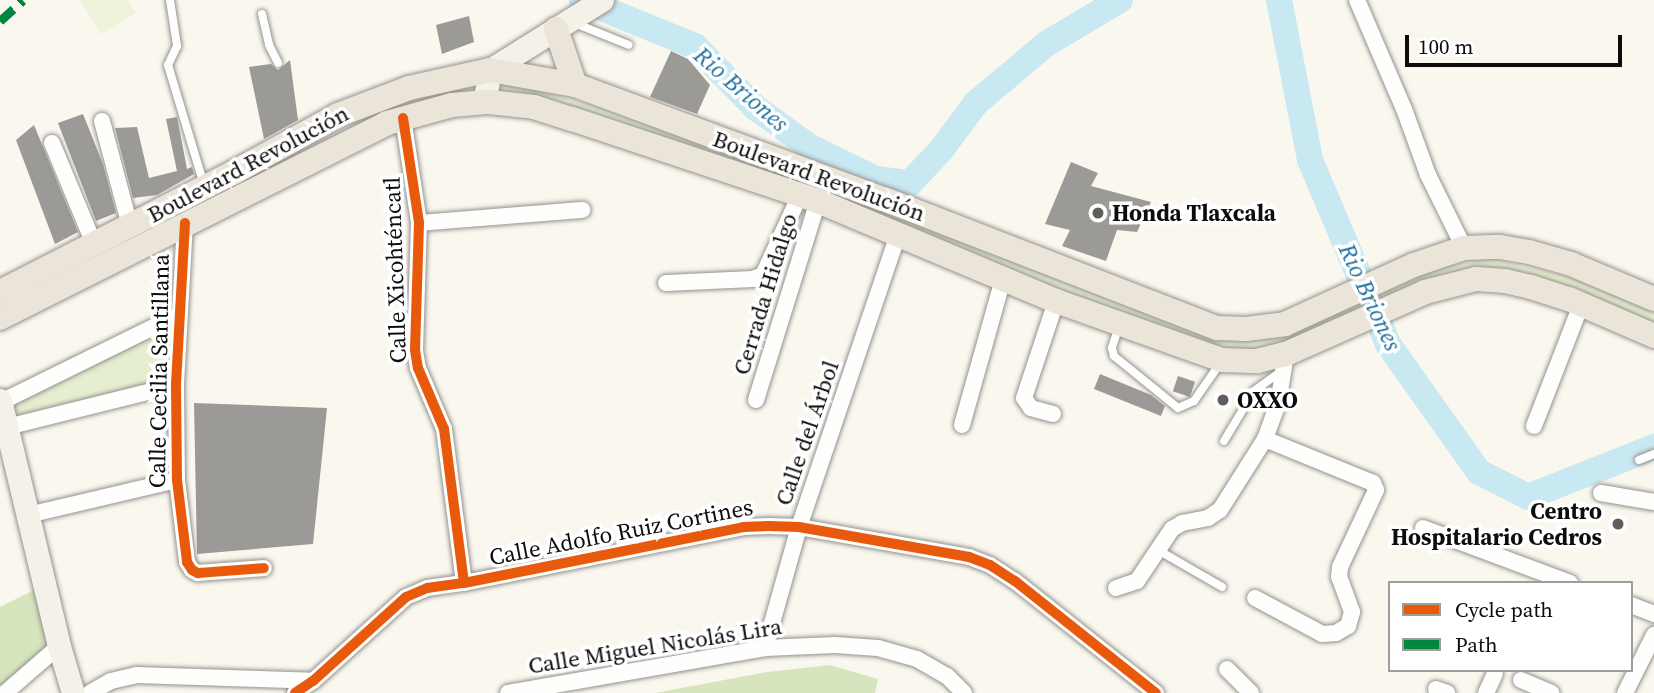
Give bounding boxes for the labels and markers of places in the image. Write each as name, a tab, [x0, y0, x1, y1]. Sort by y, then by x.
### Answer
place label: Honda Tlaxcala	[1112, 199, 1276, 227]
marker: Honda Tlaxcala	[1090, 205, 1106, 221]
place label: OXXO	[1237, 386, 1298, 414]
marker: OXXO	[1215, 392, 1231, 408]
place label: Centro Hospitalario Cedros	[1391, 497, 1602, 551]
marker: Centro Hospitalario Cedros	[1608, 514, 1628, 534]

